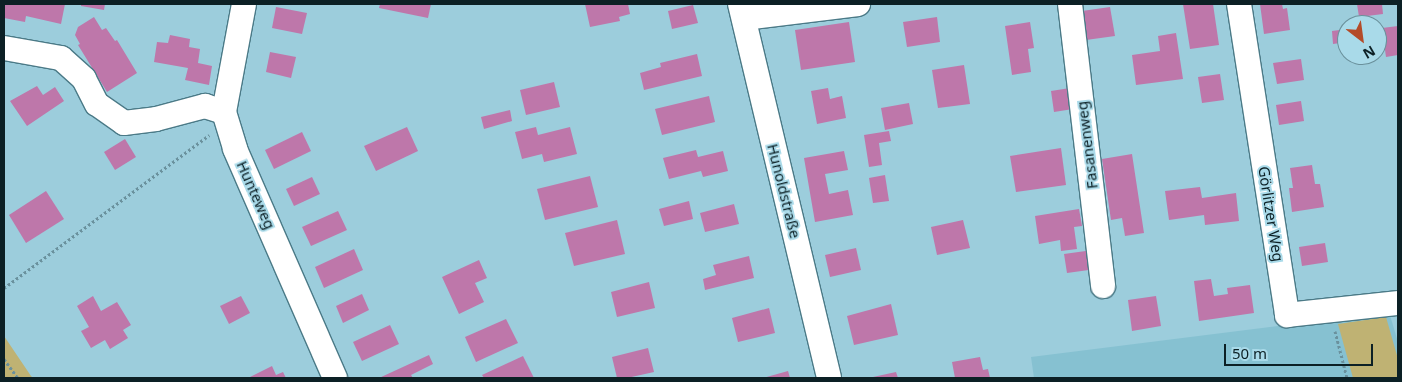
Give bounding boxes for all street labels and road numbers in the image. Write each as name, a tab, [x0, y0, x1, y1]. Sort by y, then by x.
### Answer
street label: Fasanenweg	[1073, 100, 1101, 190]
street label: Hunoldstraße	[764, 142, 804, 240]
street label: Hunteweg	[233, 158, 279, 232]
street label: Görlitzer Weg	[1255, 165, 1287, 263]

